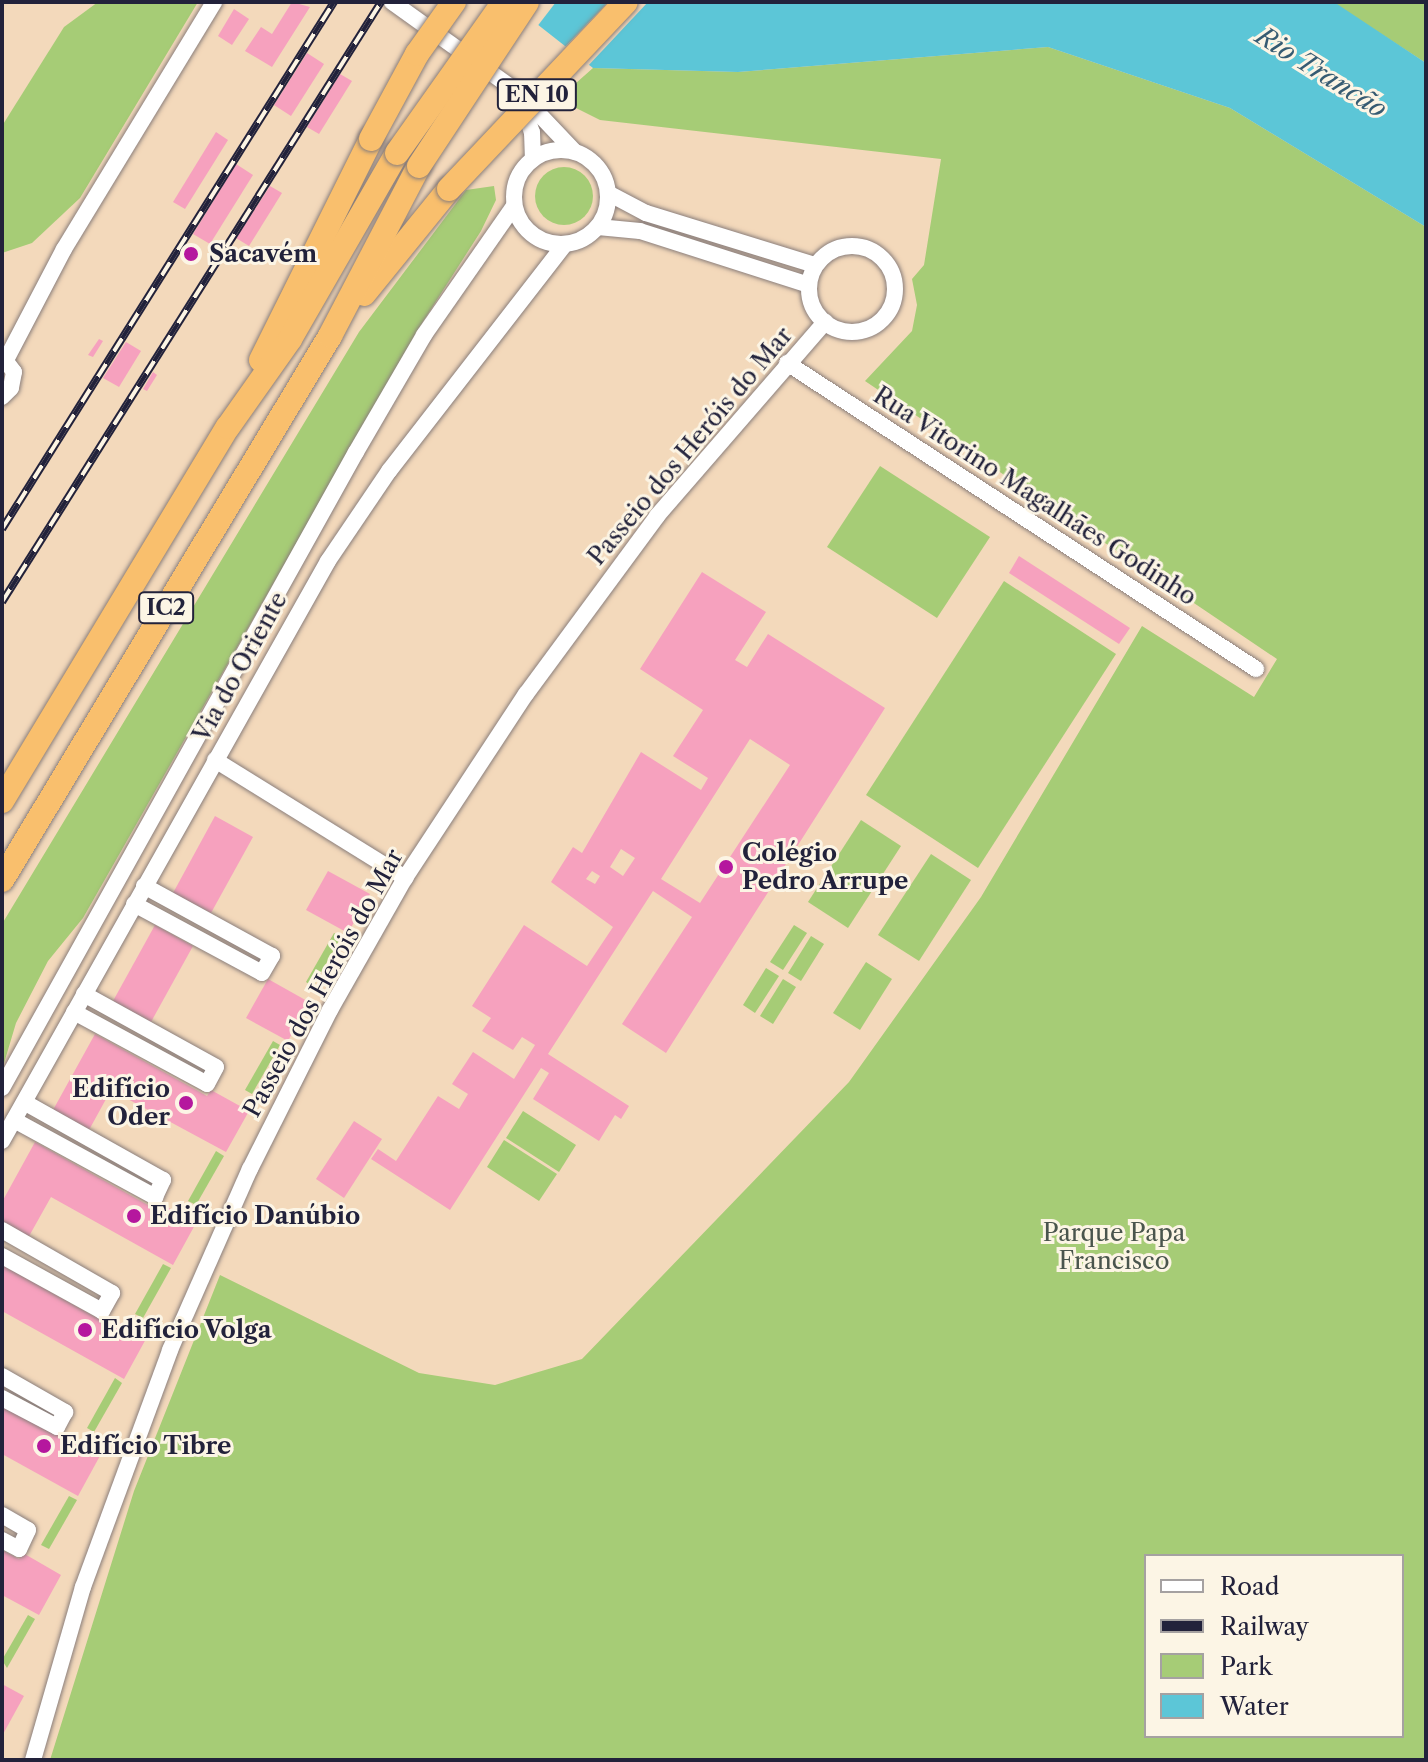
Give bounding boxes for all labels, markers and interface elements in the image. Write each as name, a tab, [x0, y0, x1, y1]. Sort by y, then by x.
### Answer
water label: Rio Trancão	[1250, 21, 1392, 125]
road number: EN 10	[495, 77, 579, 113]
place label: Sacavém	[209, 240, 317, 268]
marker: Sacavém	[180, 243, 202, 265]
street label: Passeio dos Heróis do Mar	[582, 321, 798, 571]
street label: Rua Vitorino Magalhães Godinho	[868, 380, 1202, 612]
street label: Via do Oriente	[187, 587, 293, 747]
road number: IC2	[138, 590, 194, 626]
place label: Colégio Pedro Arrupe	[742, 839, 909, 895]
street label: Passeio dos Heróis do Mar	[237, 844, 409, 1122]
marker: Colégio Pedro Arrupe	[717, 858, 735, 876]
place label: Edifício Oder	[72, 1075, 170, 1131]
marker: Edifício Oder	[177, 1094, 195, 1112]
place label: Edifício Danúbio	[150, 1202, 360, 1230]
marker: Edifício Danúbio	[125, 1207, 143, 1225]
park label: Parque Papa Francisco	[1043, 1219, 1185, 1275]
place label: Edifício Volga	[101, 1316, 273, 1344]
marker: Edifício Volga	[76, 1321, 94, 1339]
place label: Edifício Tibre	[60, 1432, 232, 1460]
marker: Edifício Tibre	[35, 1437, 53, 1455]
legend	[1144, 1554, 1404, 1738]
text: Road	[1220, 1572, 1279, 1601]
text: Railway	[1220, 1612, 1309, 1641]
text: Park	[1220, 1652, 1272, 1681]
text: Water	[1220, 1692, 1289, 1721]

